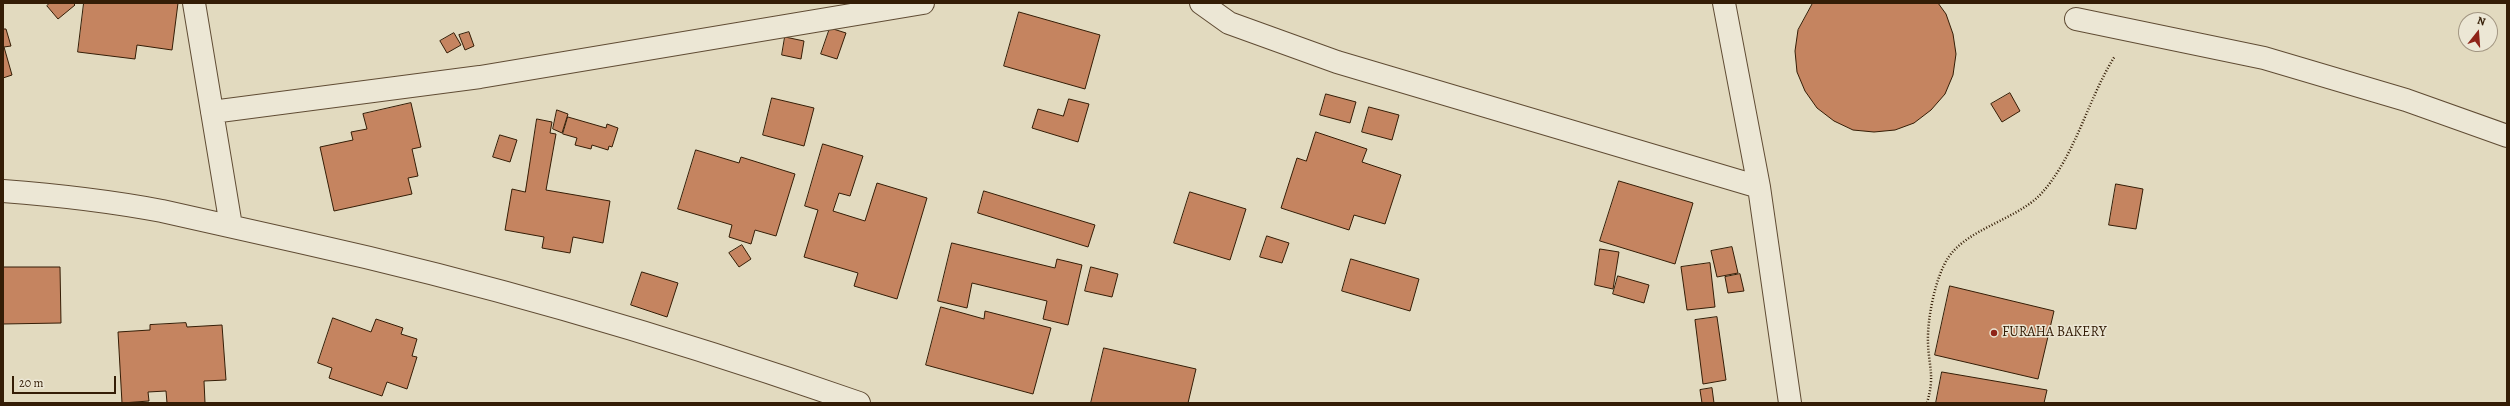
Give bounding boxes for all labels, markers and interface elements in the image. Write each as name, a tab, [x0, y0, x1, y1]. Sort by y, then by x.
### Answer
north arrow	[2458, 12, 2498, 52]
text: N	[2475, 13, 2487, 29]
place label: FURAHA BAKERY	[2002, 325, 2106, 341]
marker: FURAHA BAKERY	[1989, 328, 1999, 338]
scale bar	[14, 368, 118, 394]
text: 20 m	[19, 375, 43, 391]

